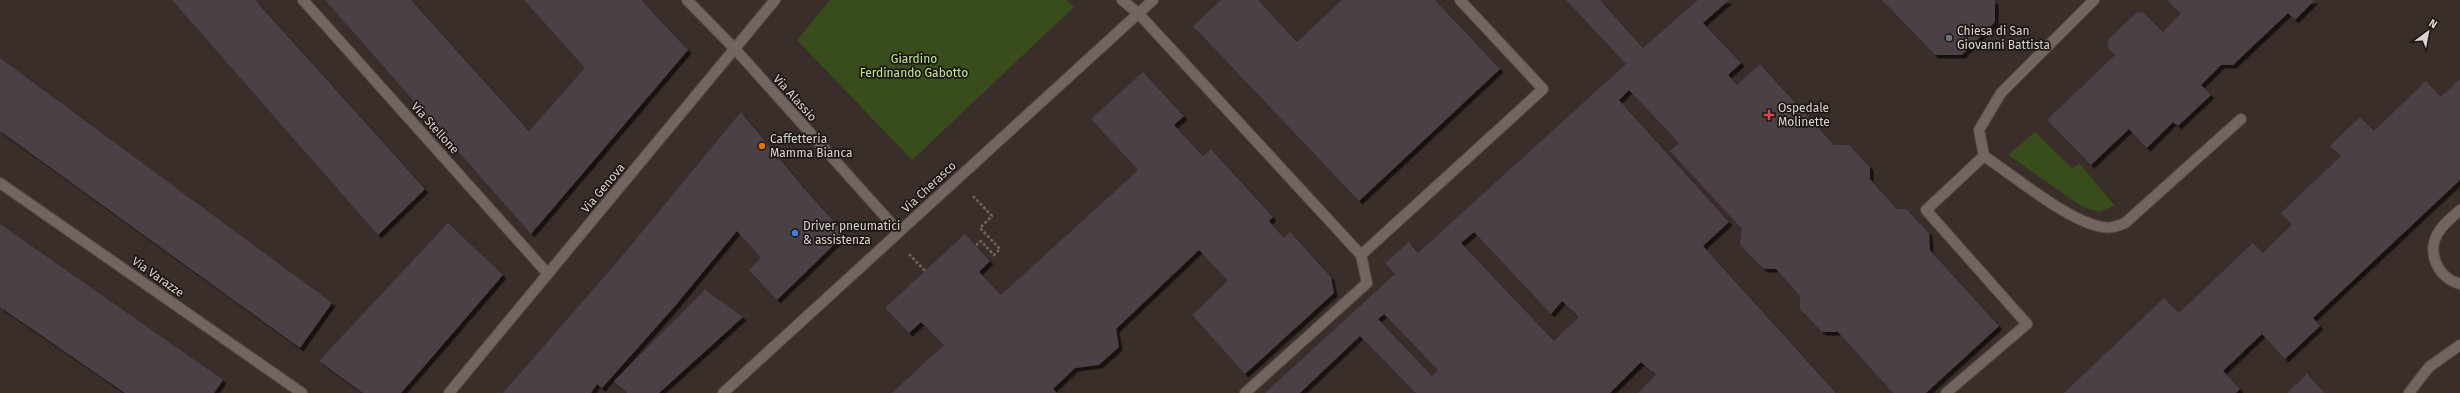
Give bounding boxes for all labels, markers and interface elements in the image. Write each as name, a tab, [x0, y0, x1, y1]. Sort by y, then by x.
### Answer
north arrow	[2408, 12, 2448, 52]
text: N	[2426, 16, 2440, 31]
place label: Chiesa di San Giovanni Battista	[1957, 24, 2050, 52]
marker: Chiesa di San Giovanni Battista	[1944, 33, 1954, 43]
park label: Giardino Ferdinando Gabotto	[860, 52, 968, 80]
street label: Via Alassio	[770, 72, 820, 124]
street label: Via Stellone	[408, 99, 462, 157]
place label: Ospedale Molinette	[1778, 101, 1830, 129]
marker: Ospedale Molinette	[1763, 109, 1775, 121]
place label: Caffetteria Mamma Bianca	[770, 132, 853, 160]
marker: Caffetteria Mamma Bianca	[757, 141, 767, 151]
street label: Via Cherasco	[899, 158, 959, 216]
street label: Via Genova	[578, 160, 628, 216]
place label: Driver pneumatici & assistenza	[803, 219, 900, 247]
marker: Driver pneumatici & assistenza	[790, 228, 800, 238]
street label: Via Varazze	[129, 254, 187, 300]

